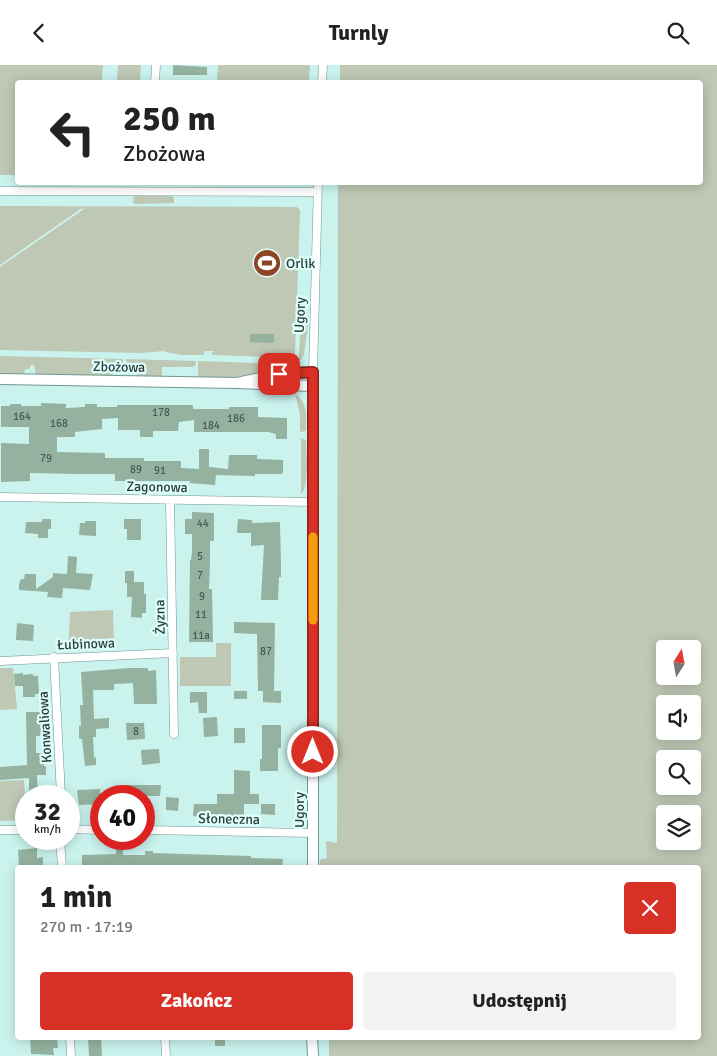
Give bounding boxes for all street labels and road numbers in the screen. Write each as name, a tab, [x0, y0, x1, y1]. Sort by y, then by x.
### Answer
street label: Ugory	[291, 296, 309, 333]
street label: Zbożowa	[93, 358, 145, 376]
street label: Zagonowa	[126, 478, 188, 496]
street label: Żyzna	[151, 599, 169, 635]
street label: Łubinowa	[57, 634, 115, 654]
street label: Konwaliowa	[35, 691, 55, 763]
street label: Ugory	[291, 791, 308, 828]
street label: Słoneczna	[198, 810, 260, 828]

